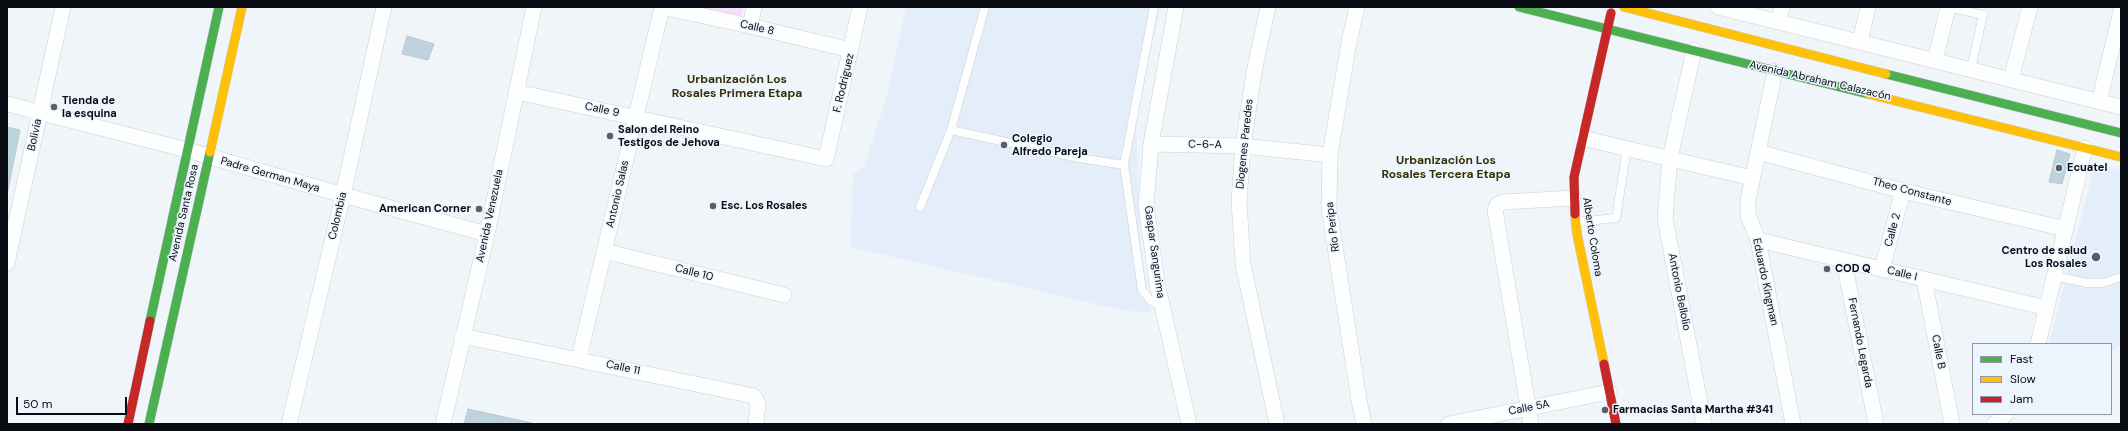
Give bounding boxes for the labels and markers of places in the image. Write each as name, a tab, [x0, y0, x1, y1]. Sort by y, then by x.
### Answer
place label: Tienda de la esquina	[62, 94, 117, 120]
marker: Tienda de la esquina	[49, 102, 59, 112]
place label: Salon del Reino Testigos de Jehova	[618, 123, 720, 149]
marker: Salon del Reino Testigos de Jehova	[605, 131, 615, 141]
place label: Colegio Alfredo Pareja	[1012, 132, 1088, 158]
marker: Colegio Alfredo Pareja	[999, 140, 1009, 150]
place label: Ecuatel	[2067, 161, 2107, 175]
marker: Ecuatel	[2054, 163, 2064, 173]
place label: Esc. Los Rosales	[721, 199, 807, 213]
marker: Esc. Los Rosales	[708, 201, 718, 211]
place label: American Corner	[379, 202, 471, 216]
marker: American Corner	[474, 204, 484, 214]
place label: Centro de salud Los Rosales	[2001, 244, 2087, 270]
marker: Centro de salud Los Rosales	[2090, 251, 2102, 263]
place label: COD Q	[1835, 262, 1871, 276]
marker: COD Q	[1822, 264, 1832, 274]
place label: Farmacias Santa Martha #341	[1613, 403, 1773, 417]
marker: Farmacias Santa Martha #341	[1600, 405, 1610, 415]

